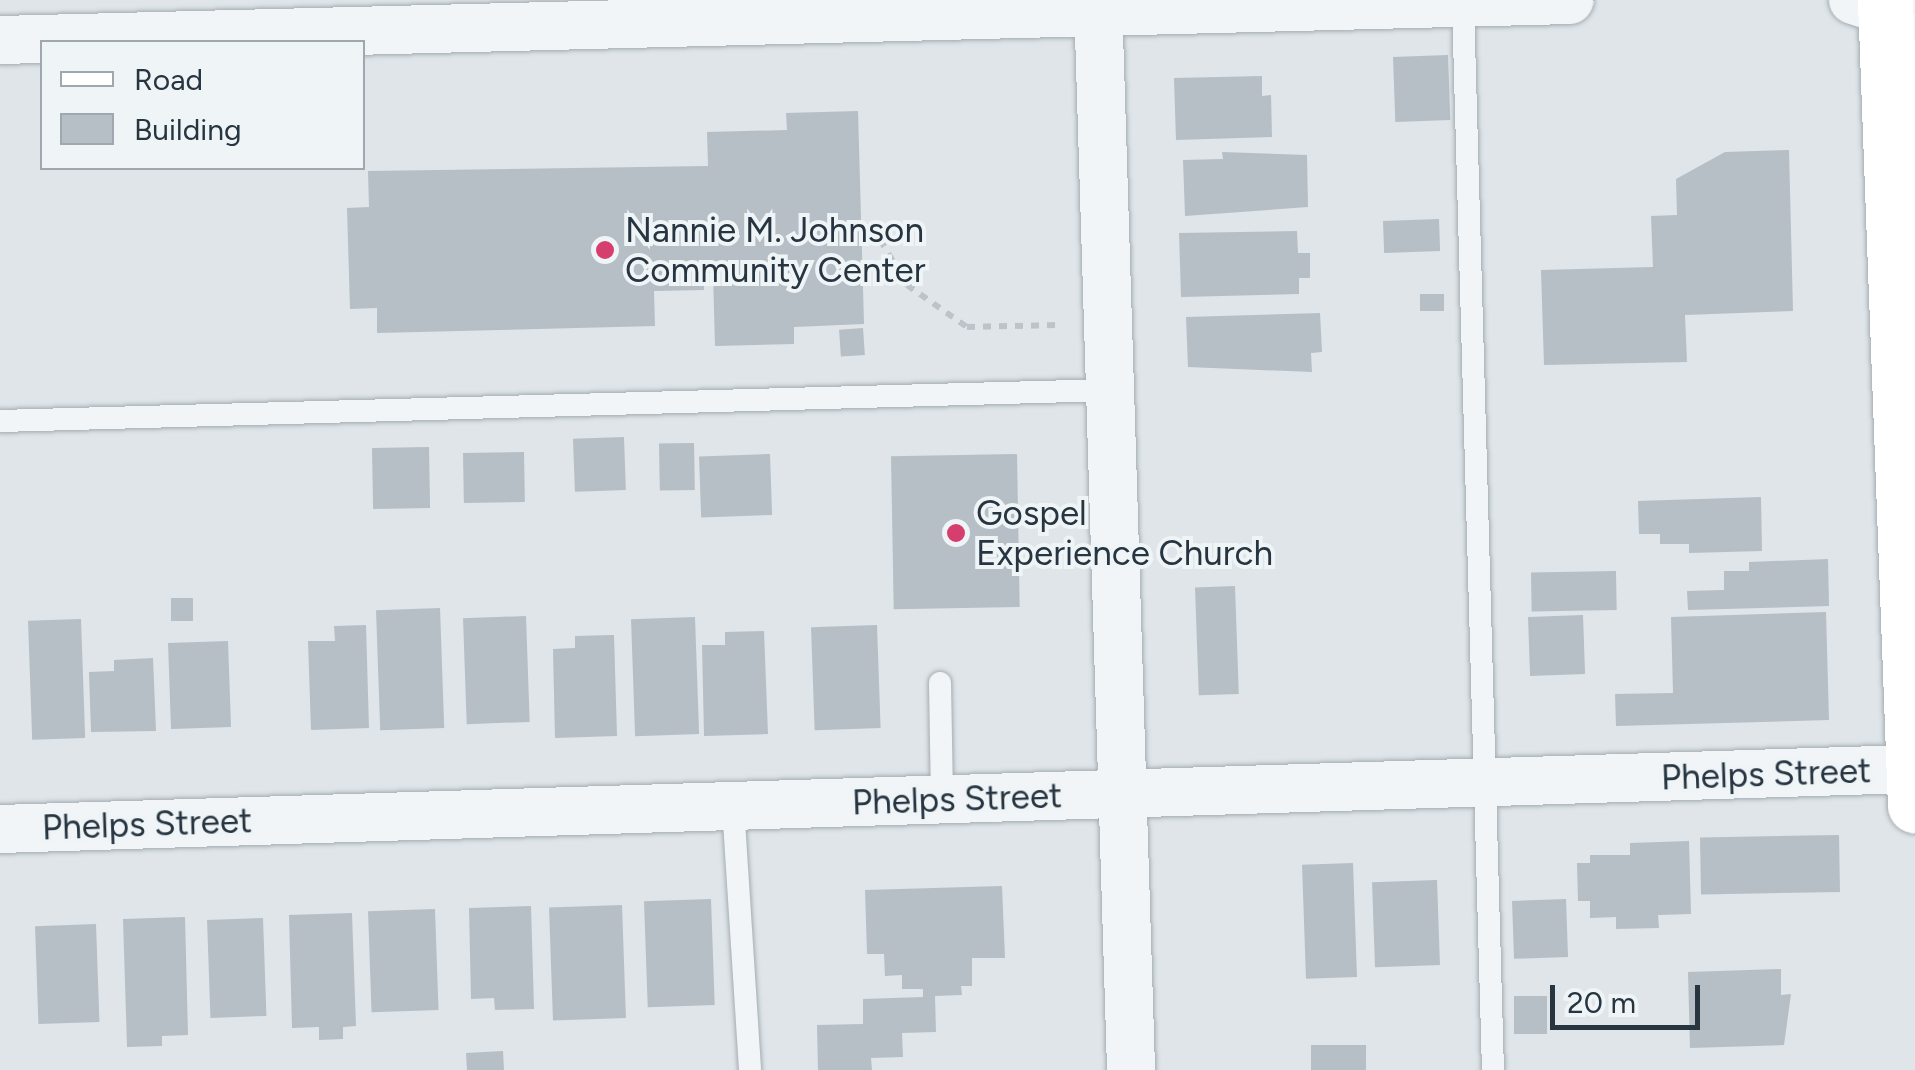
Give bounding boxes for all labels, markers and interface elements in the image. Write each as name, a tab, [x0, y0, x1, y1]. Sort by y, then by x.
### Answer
legend	[40, 40, 365, 170]
text: Road	[134, 61, 203, 98]
text: Building	[134, 111, 242, 148]
place label: Nannie M. Johnson Community Center	[625, 209, 926, 291]
marker: Nannie M. Johnson Community Center	[594, 239, 616, 261]
place label: Gospel Experience Church	[976, 492, 1273, 574]
marker: Gospel Experience Church	[945, 522, 967, 544]
street label: Phelps Street	[1660, 749, 1872, 799]
street label: Phelps Street	[851, 774, 1063, 824]
street label: Phelps Street	[41, 799, 253, 849]
scale bar	[1555, 965, 1705, 1027]
text: 20 m	[1567, 984, 1636, 1021]

